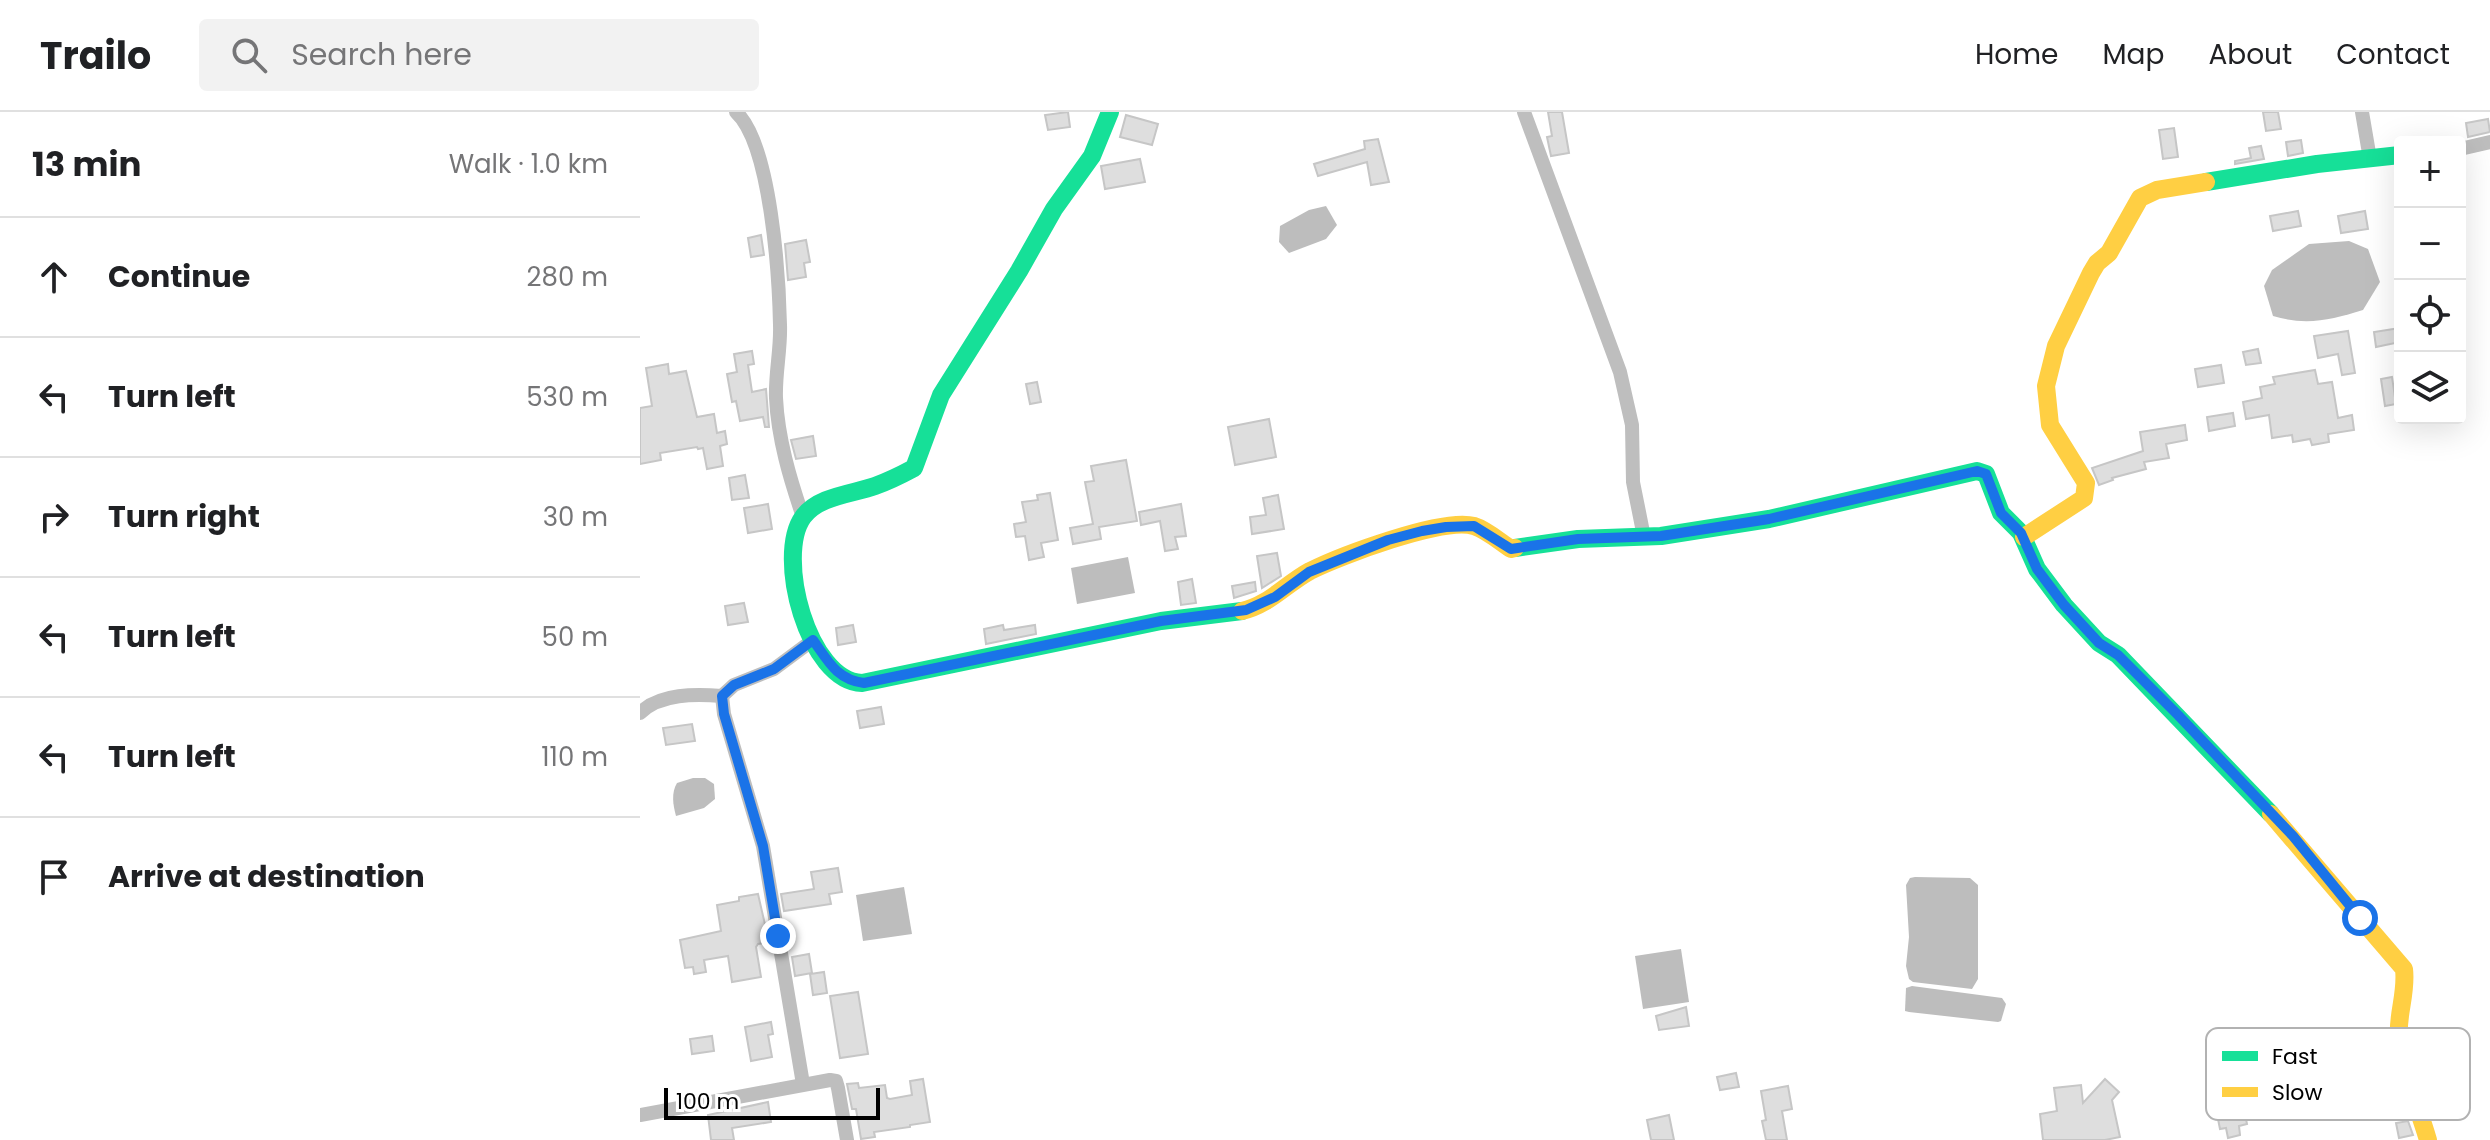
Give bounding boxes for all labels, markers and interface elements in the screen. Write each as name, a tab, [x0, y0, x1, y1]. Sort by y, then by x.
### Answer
search box	[199, 19, 759, 91]
text: Trailo	[40, 29, 151, 82]
icon: search	[227, 33, 271, 77]
text: Search here	[291, 33, 472, 76]
text: Home	[1975, 35, 2058, 74]
text: Map	[2102, 35, 2164, 74]
text: About	[2208, 35, 2292, 74]
text: Contact	[2336, 35, 2450, 74]
map controls	[2394, 136, 2466, 424]
button: +	[2394, 136, 2466, 208]
text: 13 min	[32, 140, 142, 188]
text: Walk · 1.0 km	[449, 146, 608, 182]
button: −	[2394, 208, 2466, 280]
icon: ahead	[32, 255, 76, 299]
text: Continue	[108, 255, 250, 298]
text: 280 m	[527, 259, 608, 295]
button: locate	[2394, 280, 2466, 352]
button: layers	[2394, 352, 2466, 424]
icon: left	[32, 375, 76, 419]
text: Turn left	[108, 375, 236, 418]
text: 530 m	[526, 379, 608, 415]
icon: right	[32, 495, 76, 539]
text: Turn right	[108, 495, 260, 538]
text: 30 m	[543, 499, 608, 535]
icon: left	[32, 615, 76, 659]
text: Turn left	[108, 615, 236, 658]
text: 50 m	[542, 619, 608, 655]
icon: left	[32, 735, 76, 779]
text: Turn left	[108, 735, 236, 778]
text: 110 m	[541, 739, 608, 775]
icon: arrive	[32, 855, 76, 899]
text: Arrive at destination	[108, 855, 425, 898]
route start	[2342, 900, 2378, 936]
route end	[760, 918, 796, 954]
legend	[2206, 1028, 2470, 1120]
text: Fast	[2272, 1041, 2317, 1072]
text: Slow	[2272, 1077, 2322, 1108]
scale bar	[664, 1084, 880, 1120]
text: 100 m	[676, 1086, 739, 1117]

